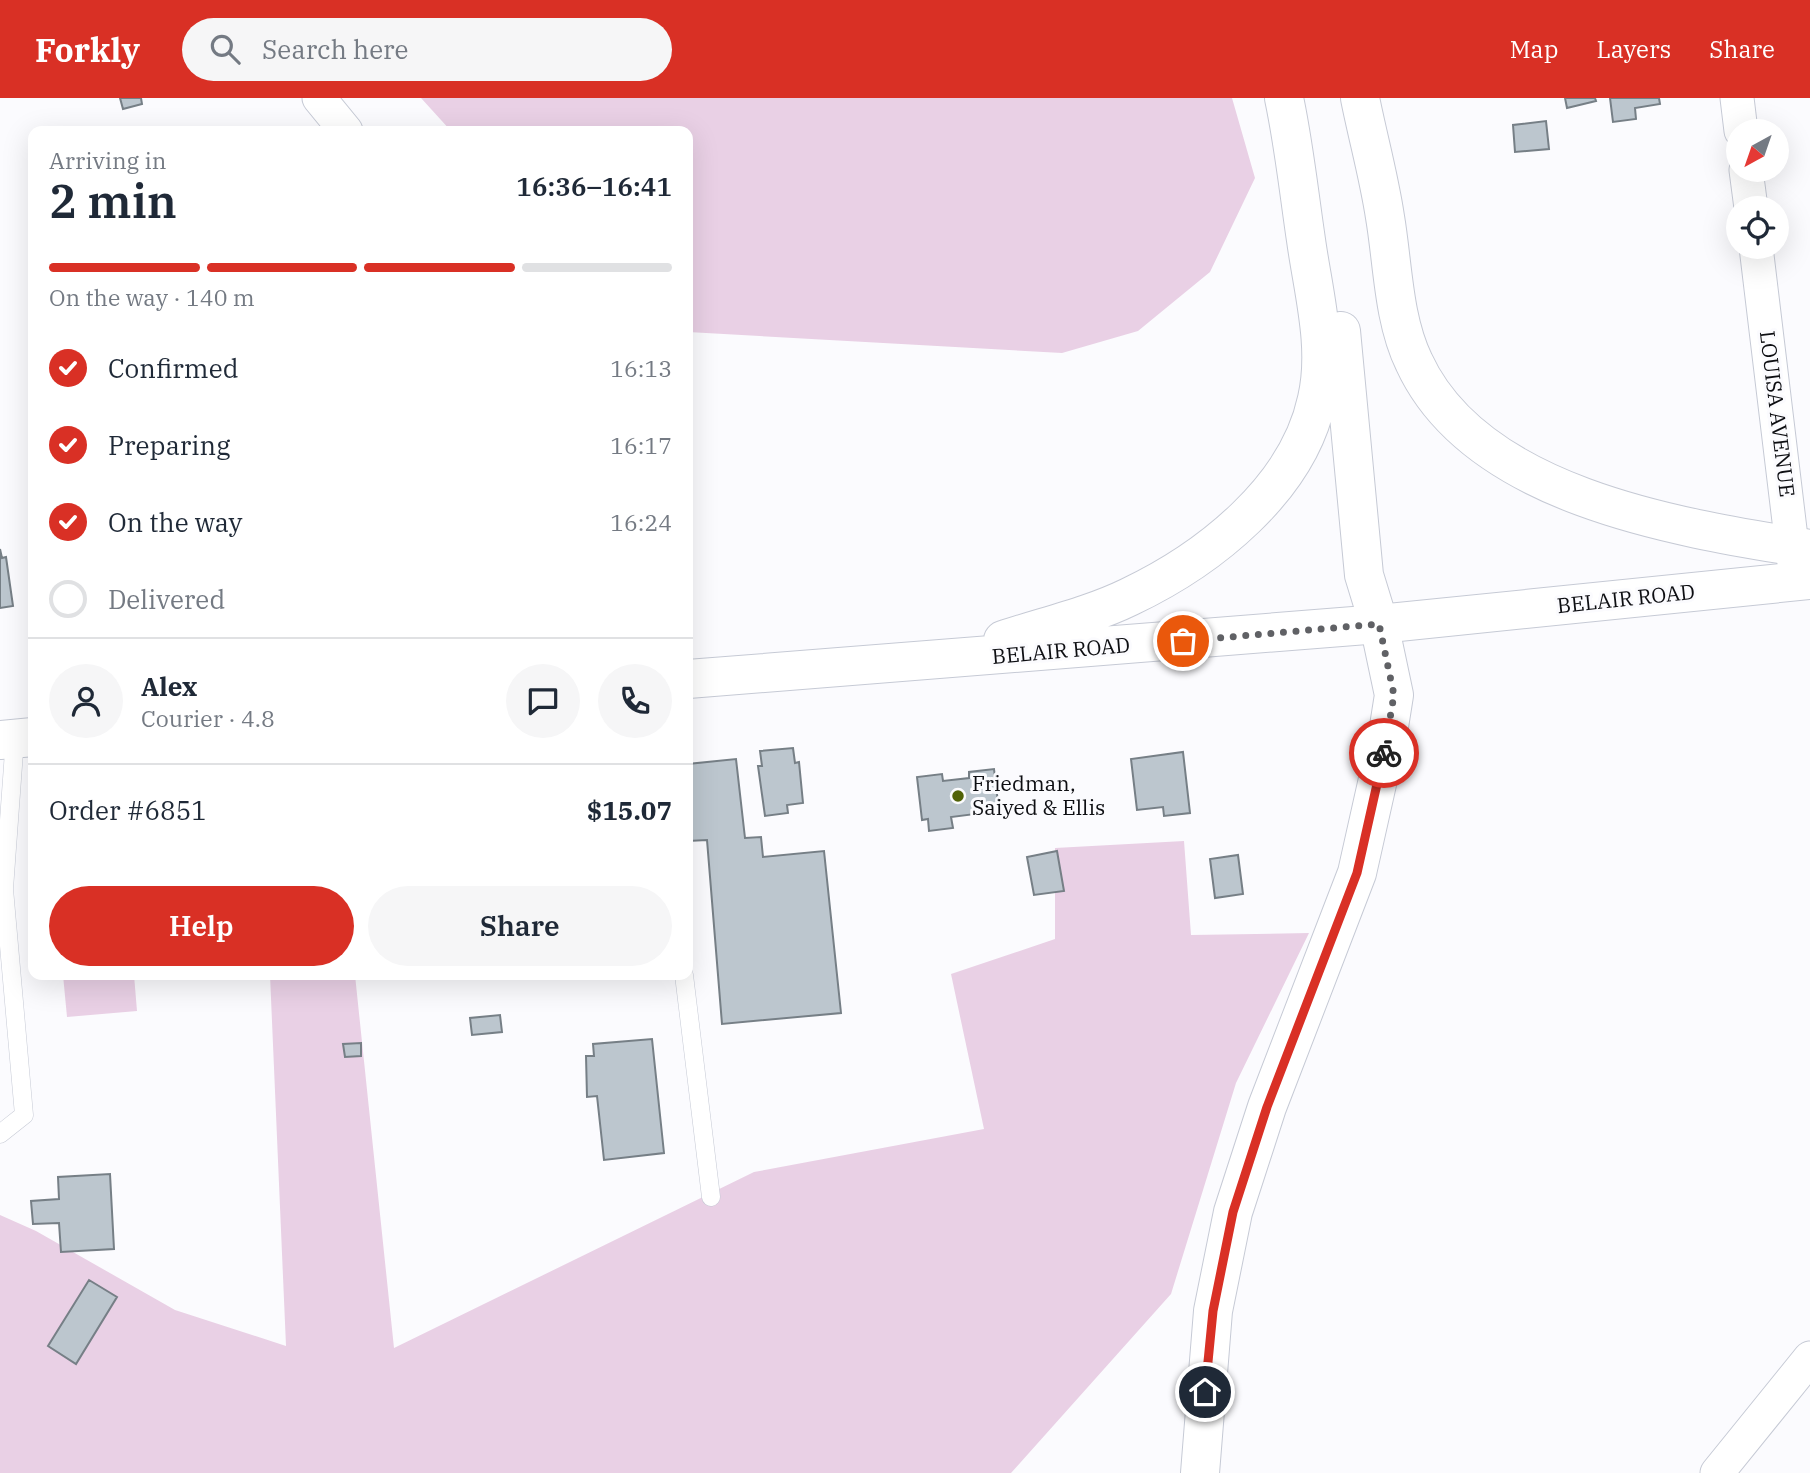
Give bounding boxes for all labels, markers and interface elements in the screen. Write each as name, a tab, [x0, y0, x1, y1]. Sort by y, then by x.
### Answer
search box	[182, 18, 672, 81]
text: Forkly	[35, 28, 140, 71]
icon: search	[206, 30, 244, 68]
text: Search here	[262, 32, 409, 66]
text: Map	[1510, 33, 1558, 65]
text: Layers	[1596, 33, 1671, 65]
text: Share	[1709, 33, 1775, 65]
north arrow	[1726, 119, 1788, 182]
map controls	[1726, 119, 1789, 259]
text: Arriving in	[49, 145, 166, 175]
text: 16:36–16:41	[516, 169, 672, 203]
text: 2 min	[49, 171, 177, 231]
button: locate	[1726, 196, 1789, 259]
text: On the way · 140 m	[49, 282, 255, 312]
street label: LOUISA AVENUE	[1754, 329, 1802, 499]
icon: check	[49, 349, 87, 387]
text: Confirmed	[108, 351, 239, 385]
text: 16:13	[610, 353, 672, 383]
icon: check	[49, 426, 87, 464]
text: Preparing	[108, 428, 230, 462]
text: 16:17	[610, 430, 672, 460]
icon: check	[49, 503, 87, 541]
text: On the way	[108, 505, 242, 539]
text: 16:24	[610, 507, 672, 537]
street label: BELAIR ROAD	[1556, 577, 1696, 619]
text: Delivered	[108, 582, 225, 616]
pin	[1153, 611, 1213, 671]
icon: bag	[1164, 622, 1202, 660]
street label: BELAIR ROAD	[991, 630, 1131, 670]
button: person	[49, 664, 123, 738]
button: chat	[506, 664, 580, 738]
button: phone	[598, 664, 672, 738]
text: Alex	[141, 669, 197, 703]
text: Courier · 4.8	[141, 703, 275, 733]
courier	[1349, 718, 1419, 788]
icon: bike	[1365, 734, 1403, 772]
place label: Friedman, Saiyed & Ellis	[972, 769, 1105, 821]
marker: Friedman, Saiyed & Ellis	[950, 788, 966, 804]
text: Order #6851	[49, 793, 207, 827]
text: $15.07	[587, 793, 672, 827]
button: Help	[49, 886, 354, 966]
button: Share	[368, 886, 672, 966]
pin	[1175, 1362, 1235, 1422]
icon: home	[1186, 1373, 1224, 1411]

